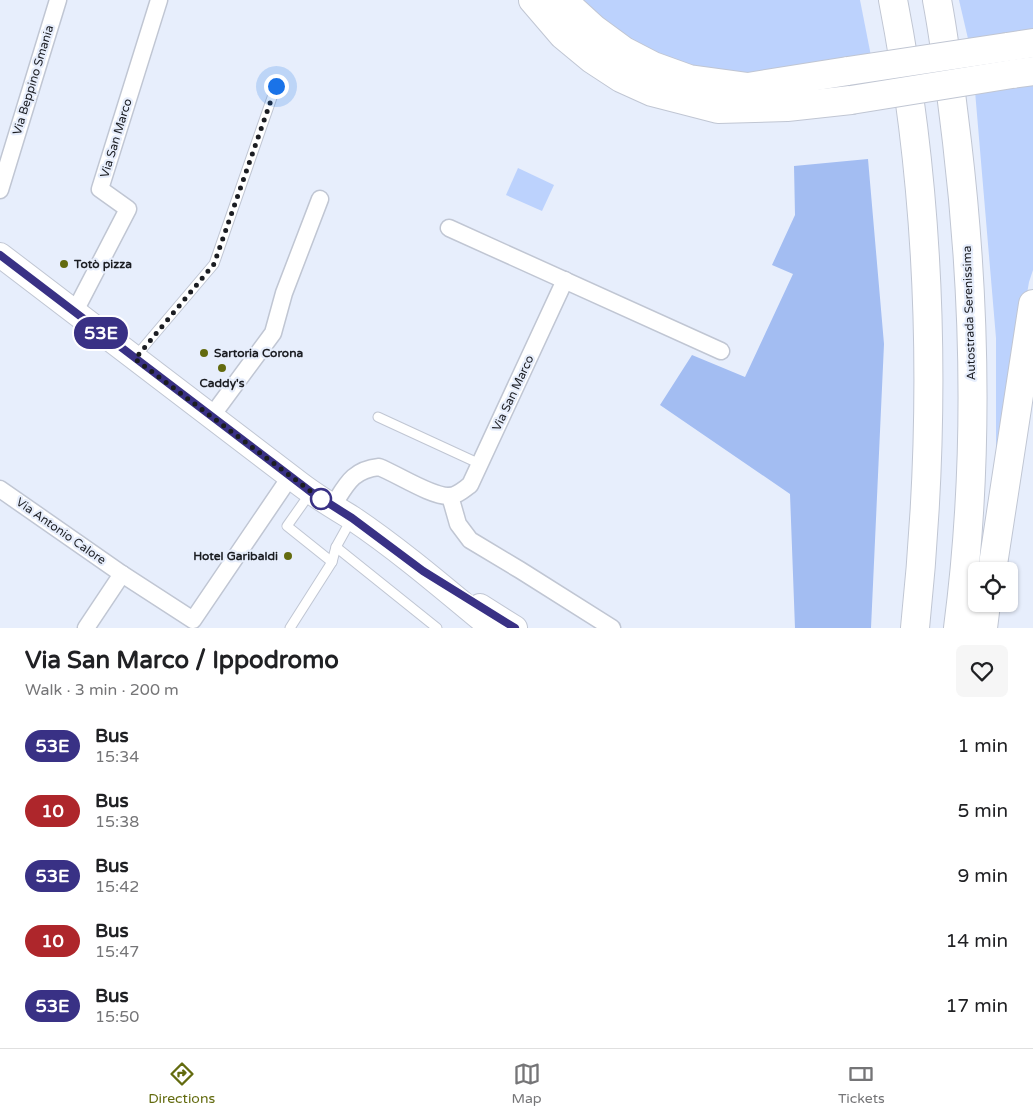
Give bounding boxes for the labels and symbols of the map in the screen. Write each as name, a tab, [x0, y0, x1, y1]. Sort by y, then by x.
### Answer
street label: Via Beppino Smania	[10, 23, 56, 137]
your location	[264, 74, 289, 99]
street label: Via San Marco	[97, 97, 135, 179]
street label: Autostrada Serenissima	[960, 245, 978, 381]
place label: Totò pizza	[73, 257, 132, 272]
marker: Totò pizza	[58, 258, 70, 270]
line badge: 53E	[72, 317, 130, 349]
place label: Sartoria Corona	[214, 346, 303, 360]
marker: Sartoria Corona	[198, 347, 210, 359]
street label: Via San Marco	[489, 353, 537, 433]
marker: Caddy's	[216, 362, 228, 374]
place label: Caddy's	[199, 376, 245, 391]
unlabelled marker	[310, 488, 332, 510]
street label: Via Antonio Calore	[13, 495, 109, 567]
place label: Hotel Garibaldi	[193, 549, 278, 563]
marker: Hotel Garibaldi	[282, 550, 294, 562]

